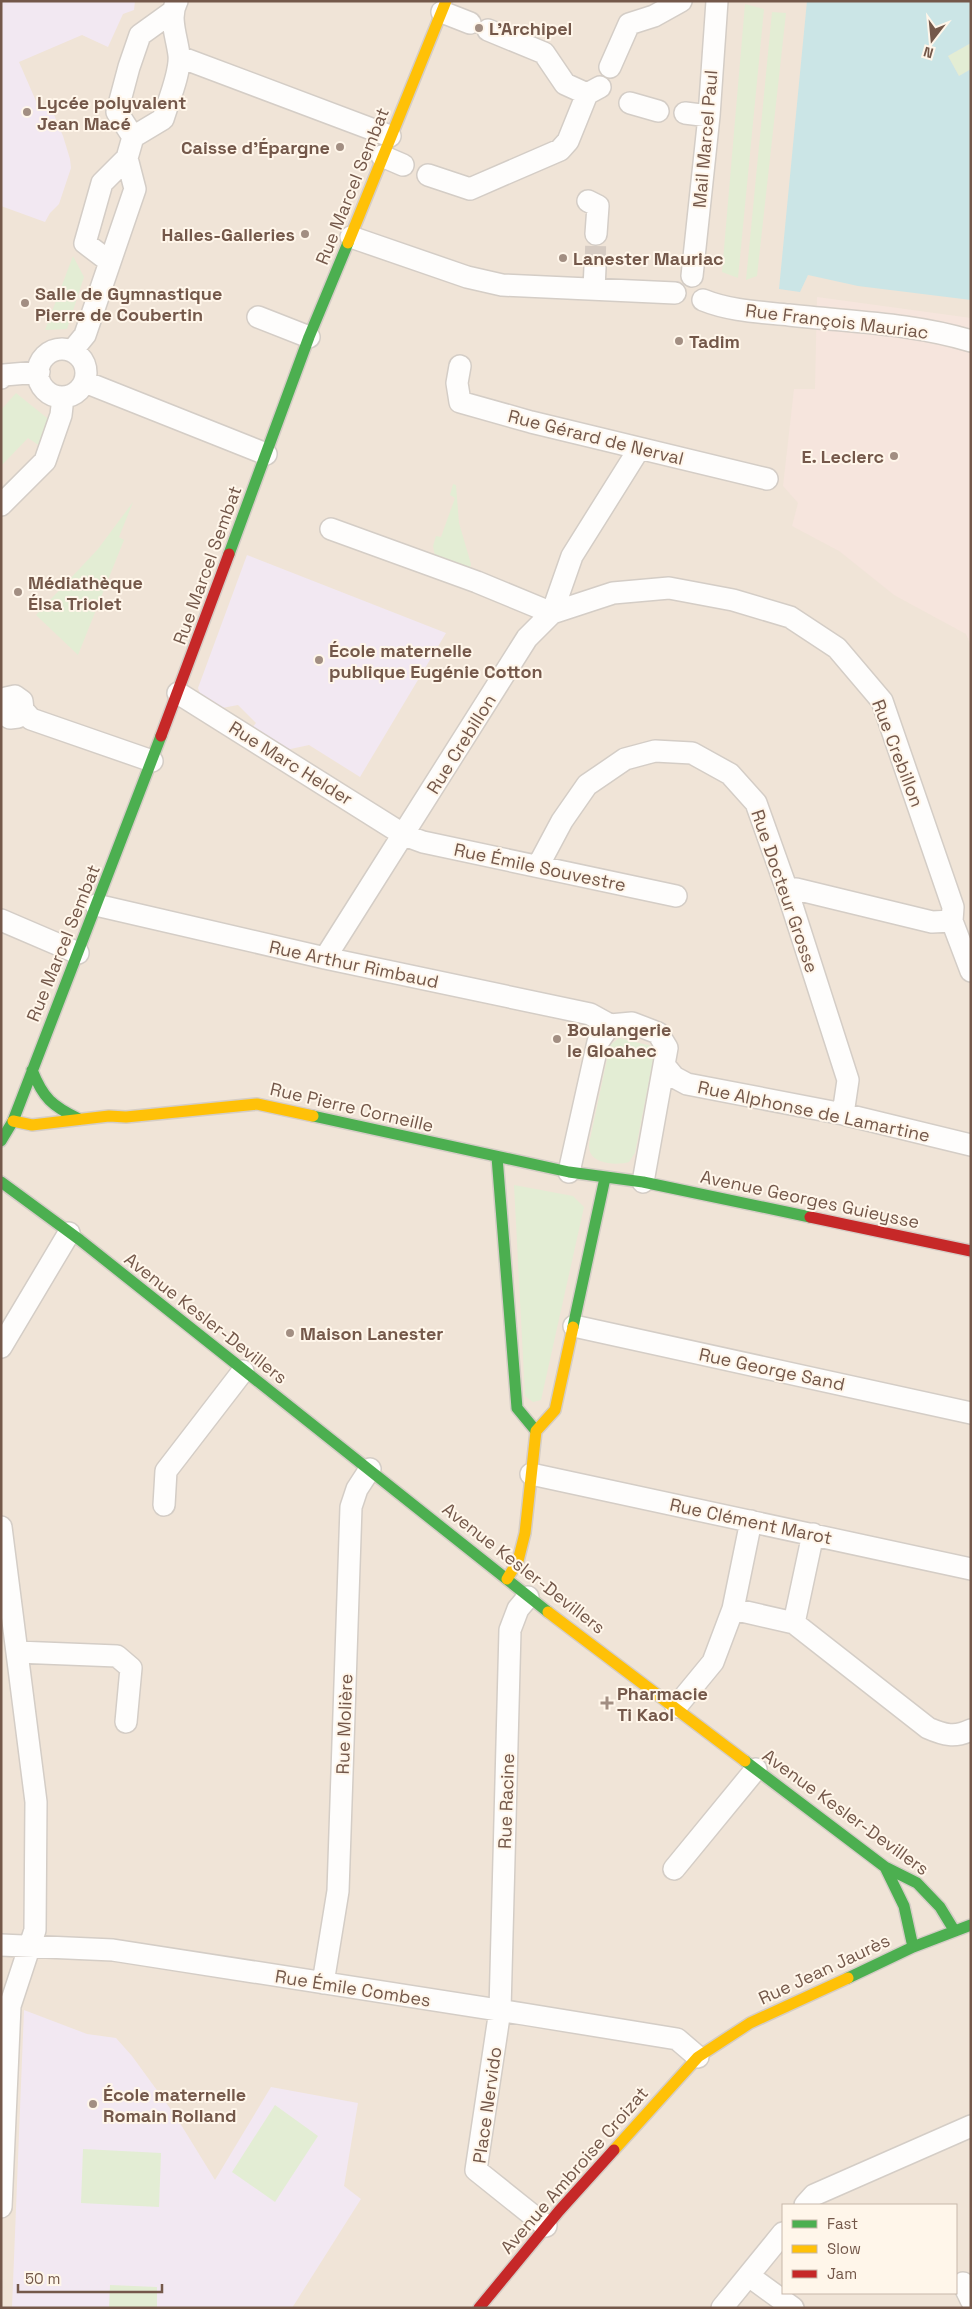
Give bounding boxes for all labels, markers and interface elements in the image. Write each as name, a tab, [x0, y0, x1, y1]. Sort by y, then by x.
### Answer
north arrow	[907, 15, 957, 65]
place label: L'Archipel	[489, 17, 572, 40]
marker: L'Archipel	[473, 22, 485, 34]
text: N	[921, 43, 935, 62]
street label: Mail Marcel Paul	[688, 69, 722, 209]
place label: Lycée polyvalent Jean Macé	[37, 91, 186, 135]
street label: Rue Marcel Sembat	[310, 104, 394, 268]
marker: Lycée polyvalent Jean Macé	[21, 106, 33, 118]
place label: Caisse d'Épargne	[181, 136, 330, 159]
marker: Caisse d'Épargne	[334, 141, 346, 153]
place label: Halles-Galleries	[162, 223, 295, 246]
marker: Halles-Galleries	[299, 228, 311, 240]
place label: Lanester Mauriac	[573, 247, 724, 270]
marker: Lanester Mauriac	[557, 252, 569, 264]
place label: Salle de Gymnastique Pierre de Coubertin	[35, 282, 222, 326]
marker: Salle de Gymnastique Pierre de Coubertin	[19, 297, 31, 309]
street label: Rue François Mauriac	[744, 298, 930, 344]
place label: Tadim	[689, 330, 740, 353]
marker: Tadim	[673, 335, 685, 347]
street label: Rue Gérard de Nerval	[506, 404, 686, 470]
place label: E. Leclerc	[801, 445, 884, 468]
marker: E. Leclerc	[888, 450, 900, 462]
street label: Rue Marcel Sembat	[168, 482, 246, 648]
place label: Médiathèque Élsa Triolet	[28, 571, 143, 615]
marker: Médiathèque Élsa Triolet	[12, 586, 24, 598]
place label: École maternelle publique Eugénie Cotton	[329, 639, 543, 683]
marker: École maternelle publique Eugénie Cotton	[313, 654, 325, 666]
street label: Rue Crebillon	[421, 690, 501, 798]
street label: Rue Crebillon	[867, 696, 929, 810]
street label: Rue Marc Helder	[225, 716, 357, 810]
street label: Rue Docteur Grosse	[746, 806, 824, 976]
street label: Rue Émile Souvestre	[452, 838, 628, 896]
street label: Rue Marcel Sembat	[21, 861, 105, 1025]
street label: Rue Arthur Rimbaud	[267, 935, 441, 993]
place label: Boulangerie le Gloahec	[567, 1018, 672, 1062]
marker: Boulangerie le Gloahec	[551, 1033, 563, 1045]
street label: Rue Alphonse de Lamartine	[696, 1075, 932, 1147]
street label: Rue Pierre Corneille	[268, 1077, 436, 1137]
street label: Avenue Georges Guieysse	[698, 1165, 922, 1233]
street label: Avenue Kesler-Devillers	[120, 1247, 292, 1389]
place label: Maison Lanester	[300, 1322, 443, 1345]
marker: Maison Lanester	[284, 1327, 296, 1339]
street label: Rue George Sand	[697, 1342, 847, 1396]
street label: Rue Clément Marot	[668, 1493, 834, 1549]
street label: Avenue Kesler-Devillers	[438, 1497, 610, 1639]
street label: Rue Molière	[331, 1673, 357, 1775]
place label: Pharmacie Ti Kaol	[617, 1682, 708, 1726]
marker: Pharmacie Ti Kaol	[601, 1697, 613, 1709]
street label: Avenue Kesler-Devillers	[758, 1744, 934, 1880]
street label: Rue Racine	[493, 1753, 519, 1849]
street label: Rue Jean Jaurès	[755, 1928, 893, 2010]
street label: Rue Émile Combes	[274, 1964, 432, 2012]
street label: Place Nervido	[467, 2045, 507, 2165]
street label: Avenue Ambroise Croizat	[495, 2082, 653, 2258]
place label: École maternelle Romain Rolland	[103, 2083, 246, 2127]
marker: École maternelle Romain Rolland	[87, 2098, 99, 2110]
legend	[782, 2204, 957, 2294]
text: Fast	[827, 2214, 858, 2233]
text: Slow	[827, 2239, 861, 2258]
scale bar	[18, 2262, 161, 2294]
text: Jam	[827, 2264, 857, 2283]
text: 50 m	[25, 2269, 60, 2288]

